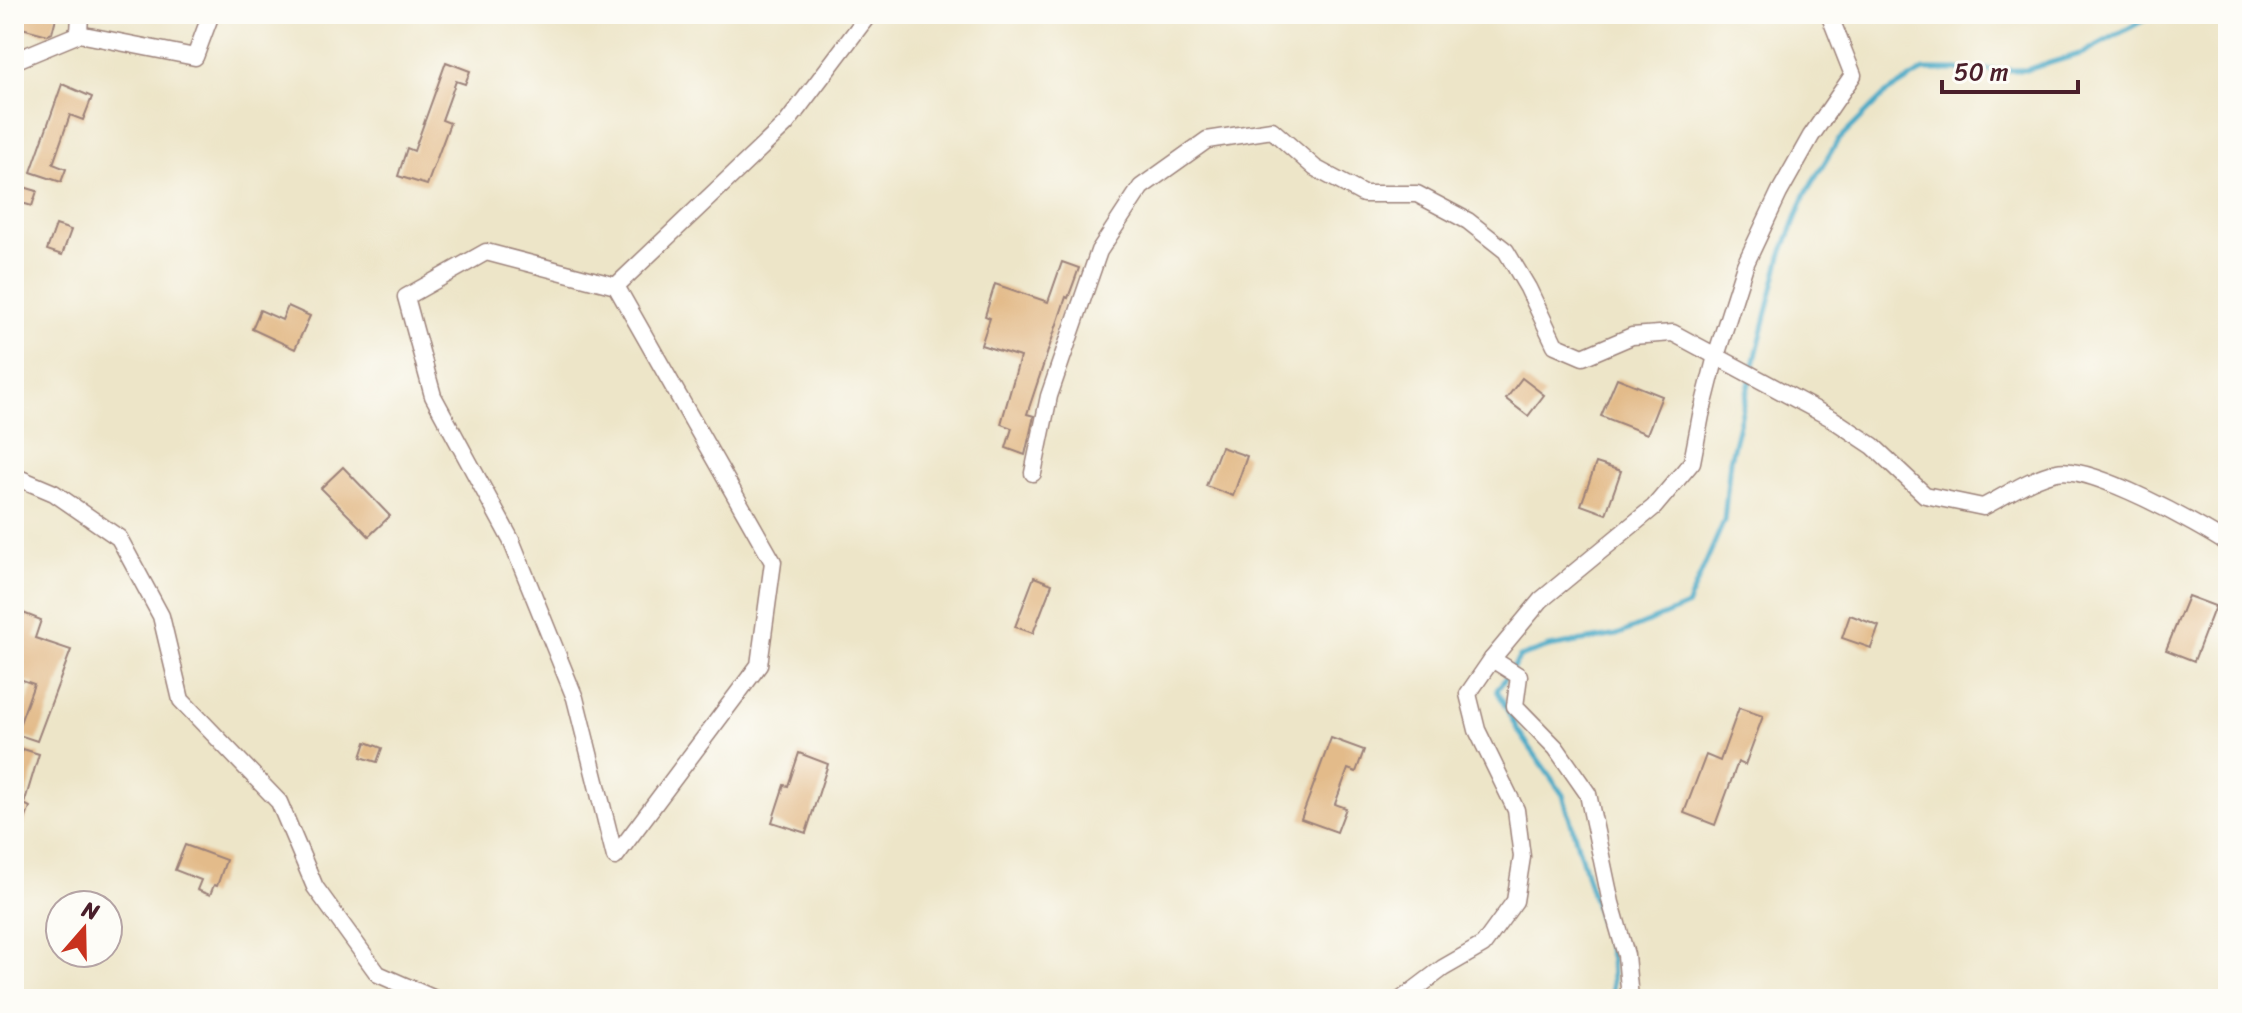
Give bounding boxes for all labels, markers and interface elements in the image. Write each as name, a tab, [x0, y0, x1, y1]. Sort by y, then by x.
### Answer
scale bar	[1942, 44, 2078, 94]
text: 50 m	[1954, 51, 2009, 93]
north arrow	[44, 889, 124, 969]
text: N	[76, 889, 105, 932]

